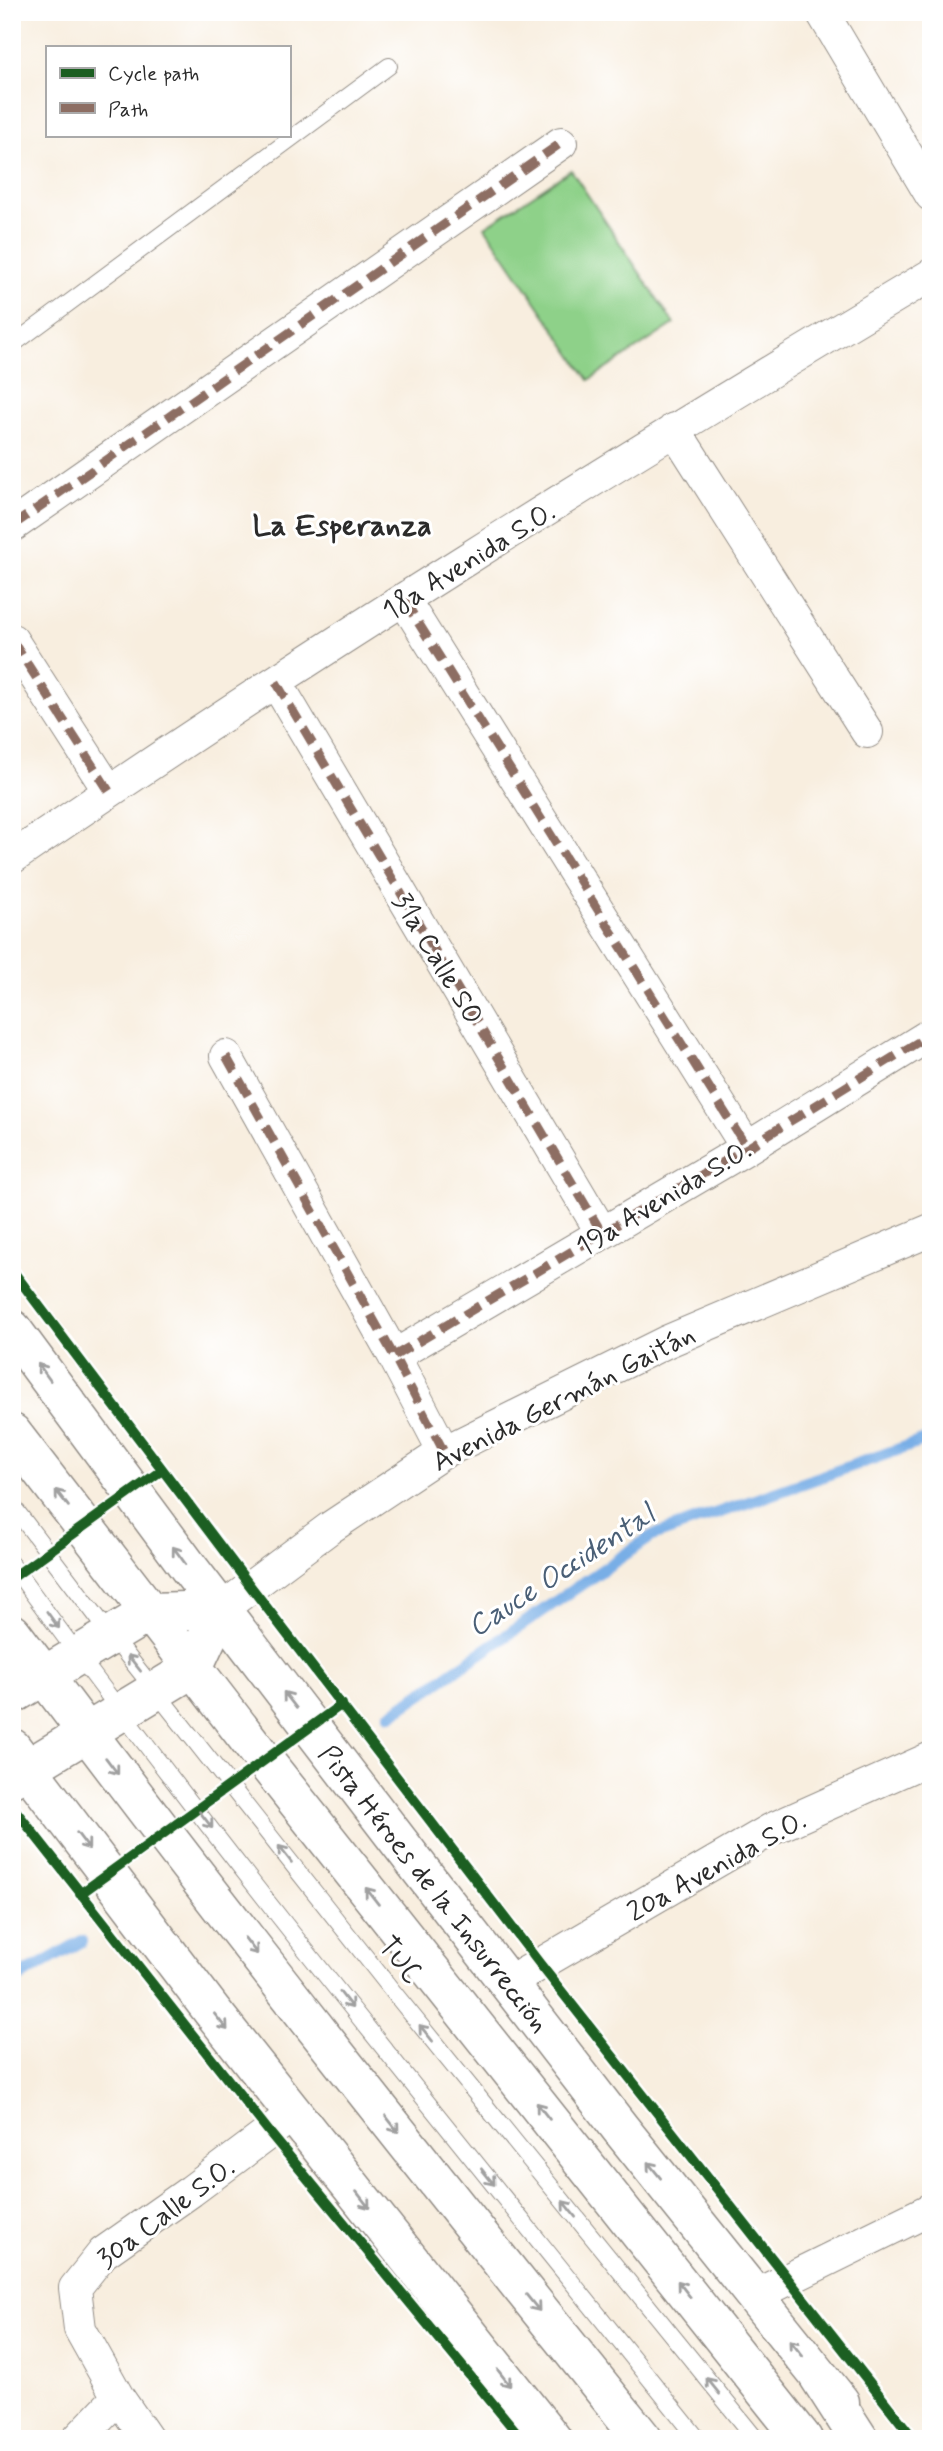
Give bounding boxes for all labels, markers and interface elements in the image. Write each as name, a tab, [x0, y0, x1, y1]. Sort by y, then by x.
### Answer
legend	[46, 46, 290, 136]
text: Cycle path	[108, 60, 199, 88]
text: Path	[108, 96, 148, 124]
street label: 18a Avenida S.O.	[376, 494, 563, 630]
district label: La Esperanza	[252, 507, 432, 546]
street label: 31a Calle SO	[383, 886, 491, 1032]
street label: 19a Avenida S.O.	[570, 1132, 759, 1266]
street label: Avenida Germán Gaitán	[426, 1317, 702, 1482]
one-way arrow	[37, 1363, 51, 1382]
one-way arrow	[54, 1489, 69, 1507]
water label: Cauce Occidental	[461, 1495, 664, 1646]
one-way arrow	[172, 1546, 186, 1565]
one-way arrow	[45, 1610, 60, 1629]
one-way arrow	[126, 1655, 141, 1673]
one-way arrow	[282, 1691, 297, 1709]
street label: Pista Héroes de la Insurrección	[309, 1738, 557, 2041]
one-way arrow	[105, 1756, 120, 1774]
street label: 20a Avenida S.O.	[621, 1803, 813, 1932]
one-way arrow	[198, 1811, 213, 1829]
one-way arrow	[76, 1831, 91, 1850]
one-way arrow	[277, 1845, 292, 1864]
one-way arrow	[365, 1888, 380, 1906]
street label: TUC	[369, 1929, 429, 1992]
one-way arrow	[244, 1936, 259, 1954]
one-way arrow	[338, 1990, 353, 2008]
one-way arrow	[213, 2013, 229, 2031]
one-way arrow	[418, 2024, 434, 2042]
one-way arrow	[535, 2103, 550, 2121]
one-way arrow	[384, 2115, 400, 2133]
street label: 30a Calle S.O.	[90, 2150, 243, 2278]
one-way arrow	[646, 2162, 662, 2180]
one-way arrow	[480, 2168, 496, 2186]
one-way arrow	[355, 2191, 370, 2209]
one-way arrow	[562, 2201, 577, 2219]
one-way arrow	[677, 2281, 692, 2299]
one-way arrow	[526, 2293, 541, 2311]
one-way arrow	[788, 2339, 803, 2358]
one-way arrow	[496, 2369, 512, 2387]
one-way arrow	[705, 2377, 720, 2395]

